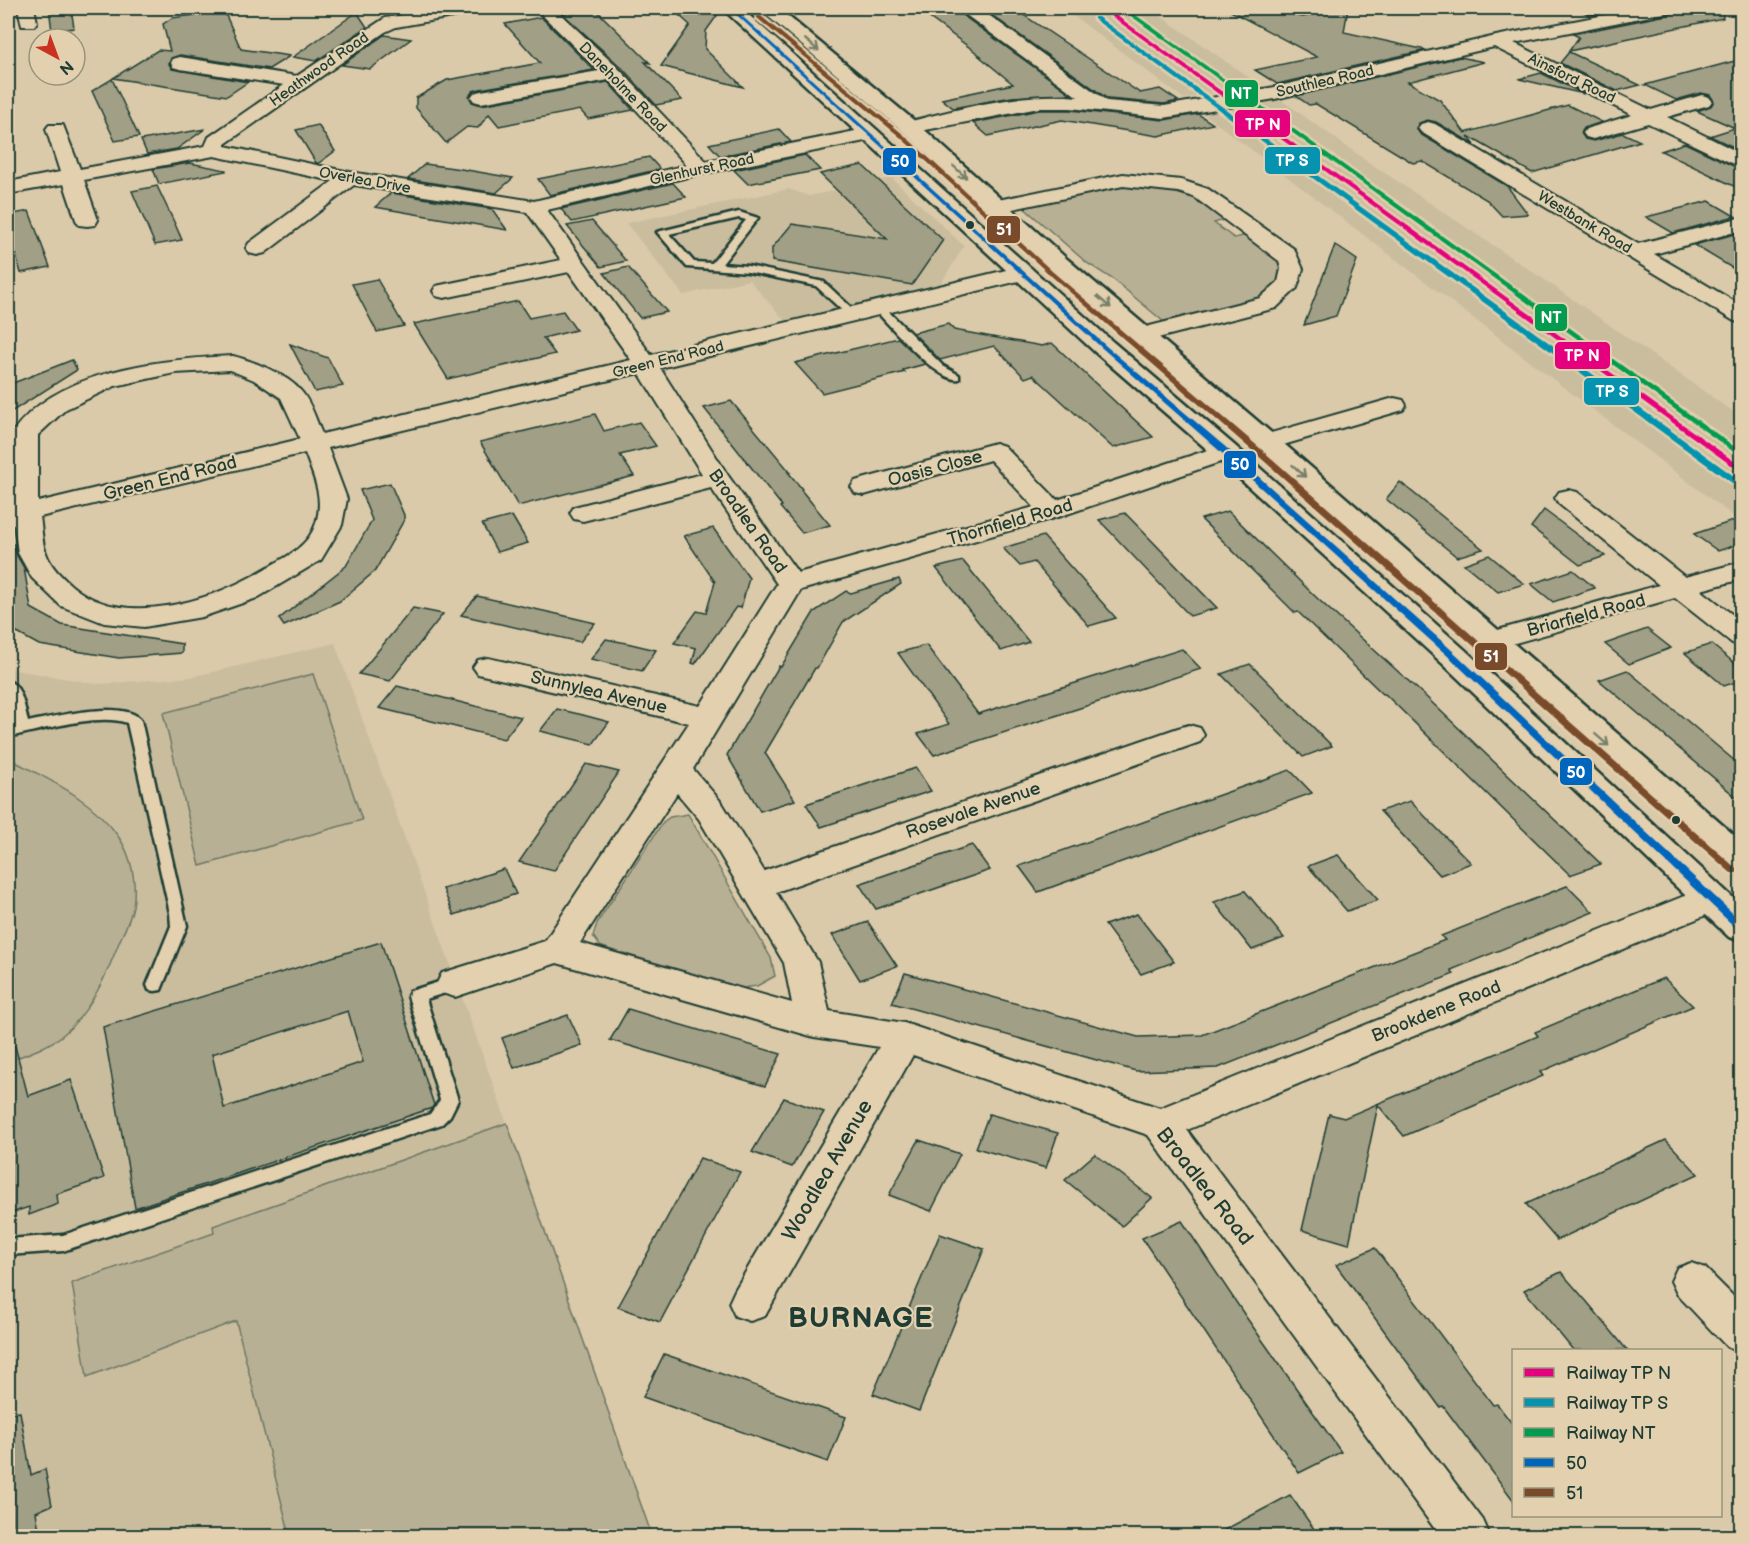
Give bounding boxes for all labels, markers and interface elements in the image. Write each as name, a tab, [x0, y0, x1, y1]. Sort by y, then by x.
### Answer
north arrow	[27, 27, 87, 87]
street label: Heathwood Road	[266, 28, 373, 111]
street label: Daneholme Road	[575, 38, 671, 137]
one-way arrow	[804, 38, 819, 52]
street label: Ainsford Road	[1525, 49, 1619, 108]
text: N	[55, 56, 77, 78]
street label: Southlea Road	[1274, 61, 1376, 102]
line badge: NT	[1224, 79, 1259, 108]
text: NT	[1230, 85, 1252, 104]
line badge: TP N	[1234, 109, 1291, 138]
text: TP N	[1245, 116, 1281, 135]
line badge: TP S	[1264, 146, 1321, 175]
line badge: 50	[882, 147, 917, 176]
street label: Glenhurst Road	[648, 149, 756, 190]
text: TP S	[1275, 152, 1309, 171]
text: 50	[890, 153, 910, 172]
street label: Overlea Drive	[318, 163, 412, 198]
one-way arrow	[952, 165, 967, 179]
street label: Westbank Road	[1534, 187, 1635, 258]
line badge: 51	[986, 215, 1021, 244]
unlabelled marker	[964, 219, 976, 231]
text: 51	[996, 221, 1012, 240]
one-way arrow	[1096, 295, 1111, 309]
line badge: NT	[1534, 303, 1568, 332]
text: NT	[1540, 309, 1562, 328]
street label: Green End Road	[611, 336, 726, 382]
line badge: TP N	[1554, 341, 1611, 370]
text: TP N	[1564, 347, 1600, 366]
line badge: TP S	[1583, 377, 1640, 406]
text: TP S	[1595, 383, 1629, 402]
street label: Oasis Close	[886, 446, 985, 491]
line badge: 50	[1223, 450, 1257, 479]
street label: Green End Road	[101, 452, 239, 505]
text: 50	[1230, 456, 1250, 475]
one-way arrow	[1291, 464, 1306, 478]
street label: Broadlea Road	[704, 465, 791, 577]
street label: Thornfield Road	[945, 495, 1075, 550]
street label: Briarfield Road	[1525, 590, 1648, 641]
line badge: 51	[1474, 642, 1508, 671]
text: 51	[1483, 648, 1499, 667]
street label: Sunnylea Avenue	[529, 667, 669, 718]
one-way arrow	[1594, 733, 1610, 746]
line badge: 50	[1559, 757, 1593, 786]
text: 50	[1566, 764, 1586, 783]
street label: Rosevale Avenue	[903, 777, 1044, 843]
unlabelled marker	[1670, 814, 1682, 826]
street label: Brookdene Road	[1368, 976, 1504, 1047]
street label: Woodlea Avenue	[777, 1095, 878, 1245]
street label: Broadlea Road	[1151, 1122, 1258, 1250]
district label: BURNAGE	[788, 1302, 934, 1335]
legend	[1512, 1349, 1722, 1517]
text: Railway TP N	[1566, 1363, 1671, 1384]
text: Railway TP S	[1566, 1393, 1668, 1414]
text: Railway NT	[1566, 1423, 1656, 1444]
text: 50	[1566, 1453, 1587, 1474]
text: 51	[1566, 1483, 1583, 1504]

